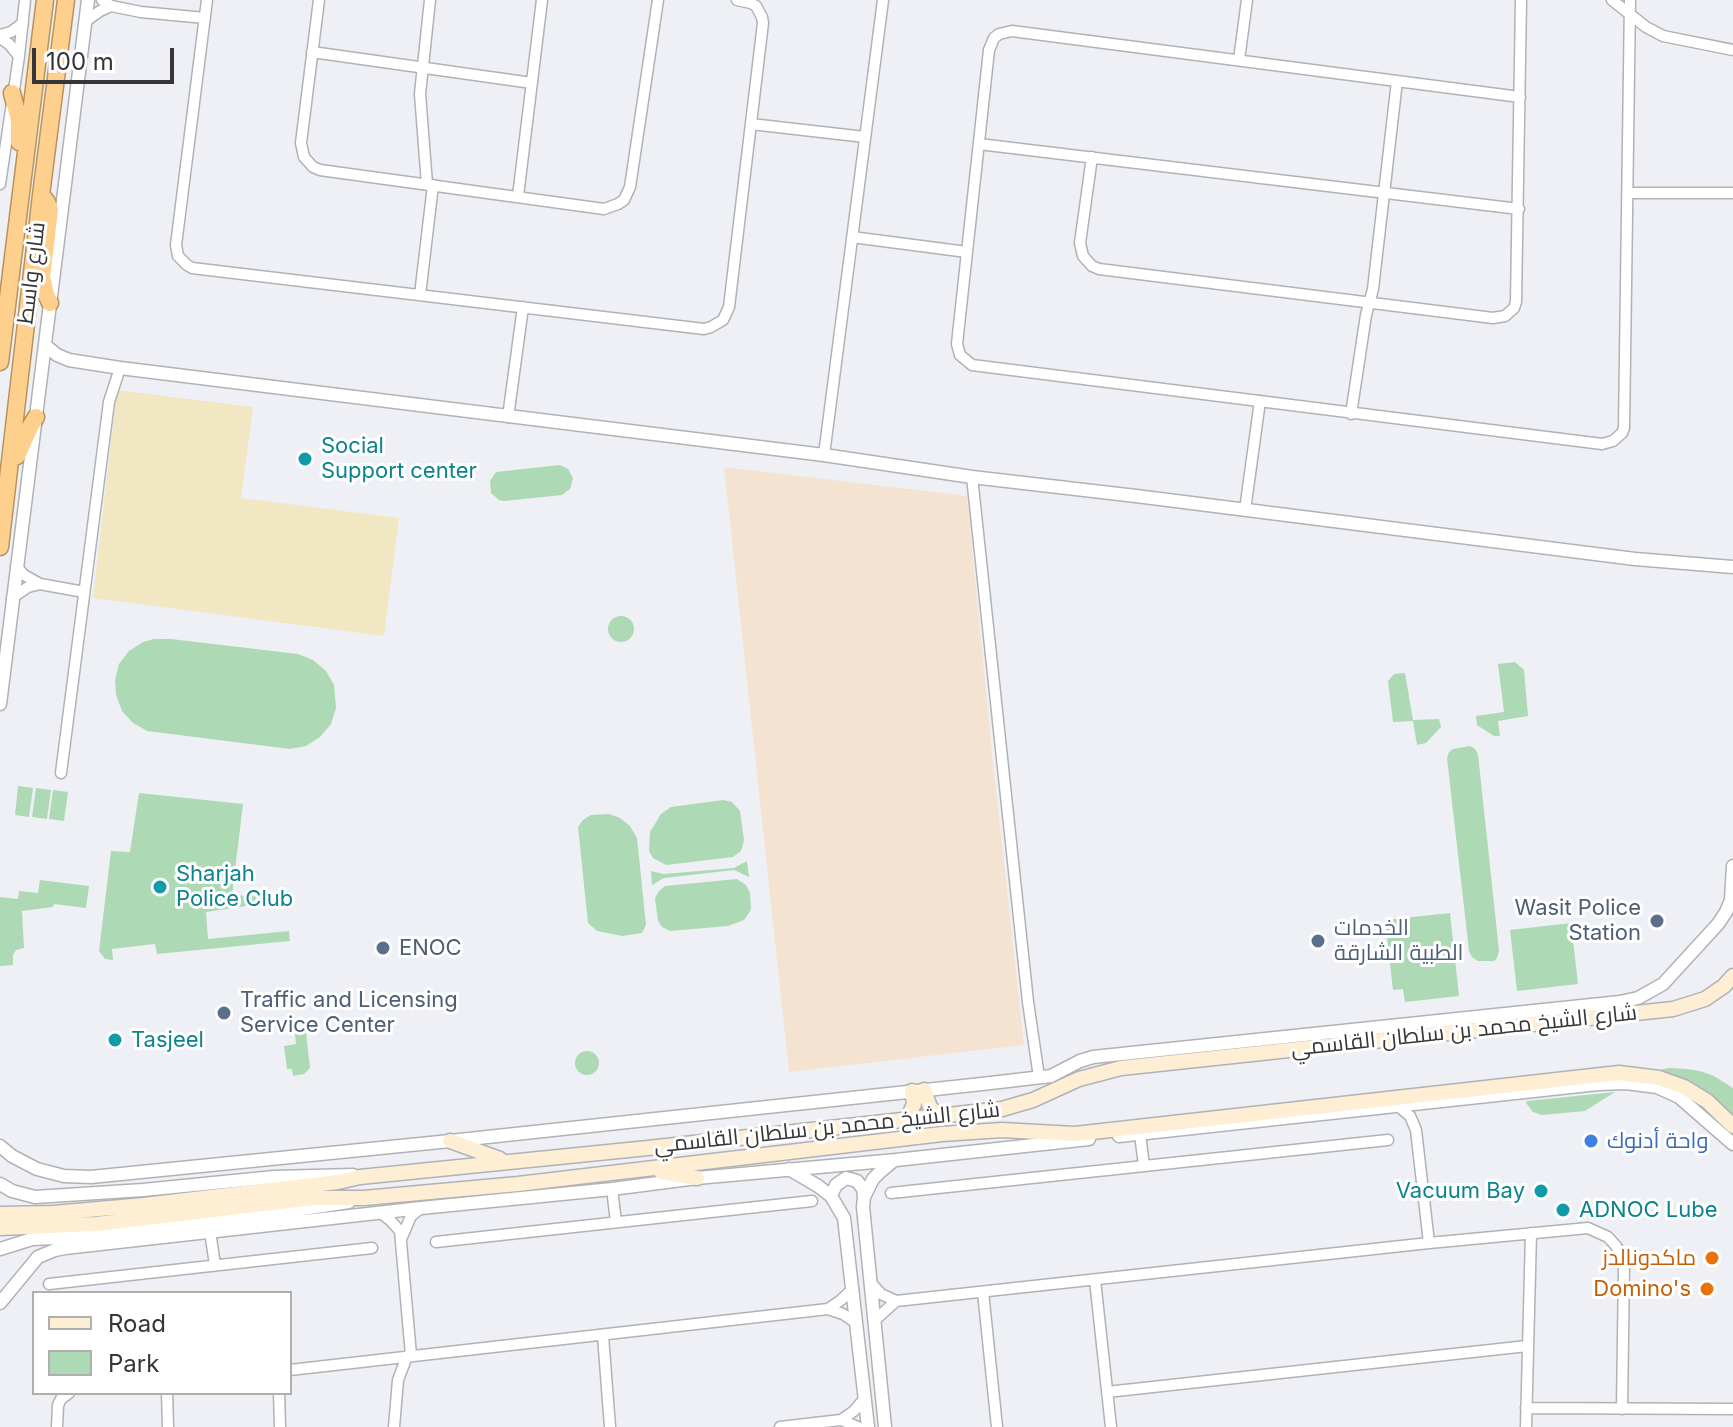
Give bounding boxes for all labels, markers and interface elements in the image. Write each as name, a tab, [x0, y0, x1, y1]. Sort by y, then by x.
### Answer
scale bar	[36, 32, 178, 82]
text: 100 m	[46, 47, 114, 76]
street label: شارع واسط	[13, 221, 51, 325]
place label: Social Support center	[321, 433, 477, 484]
marker: Social Support center	[296, 450, 314, 468]
place label: Sharjah Police Club	[176, 861, 293, 912]
marker: Sharjah Police Club	[151, 878, 169, 896]
place label: Wasit Police Station	[1515, 895, 1641, 946]
marker: Wasit Police Station	[1648, 912, 1666, 930]
place label: الخدمات الطبية الشارقة	[1334, 915, 1464, 966]
marker: الخدمات الطبية الشارقة	[1309, 932, 1327, 950]
place label: ENOC	[399, 935, 462, 961]
marker: ENOC	[374, 939, 392, 957]
place label: Traffic and Licensing Service Center	[240, 987, 458, 1038]
street label: شارع الشيخ محمد بن سلطان القاسمي	[1290, 1000, 1638, 1062]
marker: Traffic and Licensing Service Center	[215, 1004, 233, 1022]
place label: Tasjeel	[131, 1027, 204, 1053]
marker: Tasjeel	[106, 1031, 124, 1049]
street label: شارع الشيخ محمد بن سلطان القاسمي	[653, 1097, 1001, 1159]
place label: واحة أدنوك	[1607, 1128, 1708, 1154]
marker: واحة أدنوك	[1582, 1132, 1600, 1150]
place label: Vacuum Bay	[1396, 1178, 1525, 1204]
marker: Vacuum Bay	[1532, 1182, 1550, 1200]
place label: ADNOC Lube	[1579, 1197, 1717, 1223]
marker: ADNOC Lube	[1554, 1201, 1572, 1219]
place label: ماكدونالدز	[1602, 1245, 1696, 1271]
marker: ماكدونالدز	[1703, 1249, 1721, 1267]
place label: Domino's	[1593, 1276, 1691, 1302]
marker: Domino's	[1698, 1280, 1716, 1298]
legend	[32, 1291, 292, 1395]
text: Road	[108, 1309, 166, 1338]
text: Park	[108, 1349, 159, 1378]

